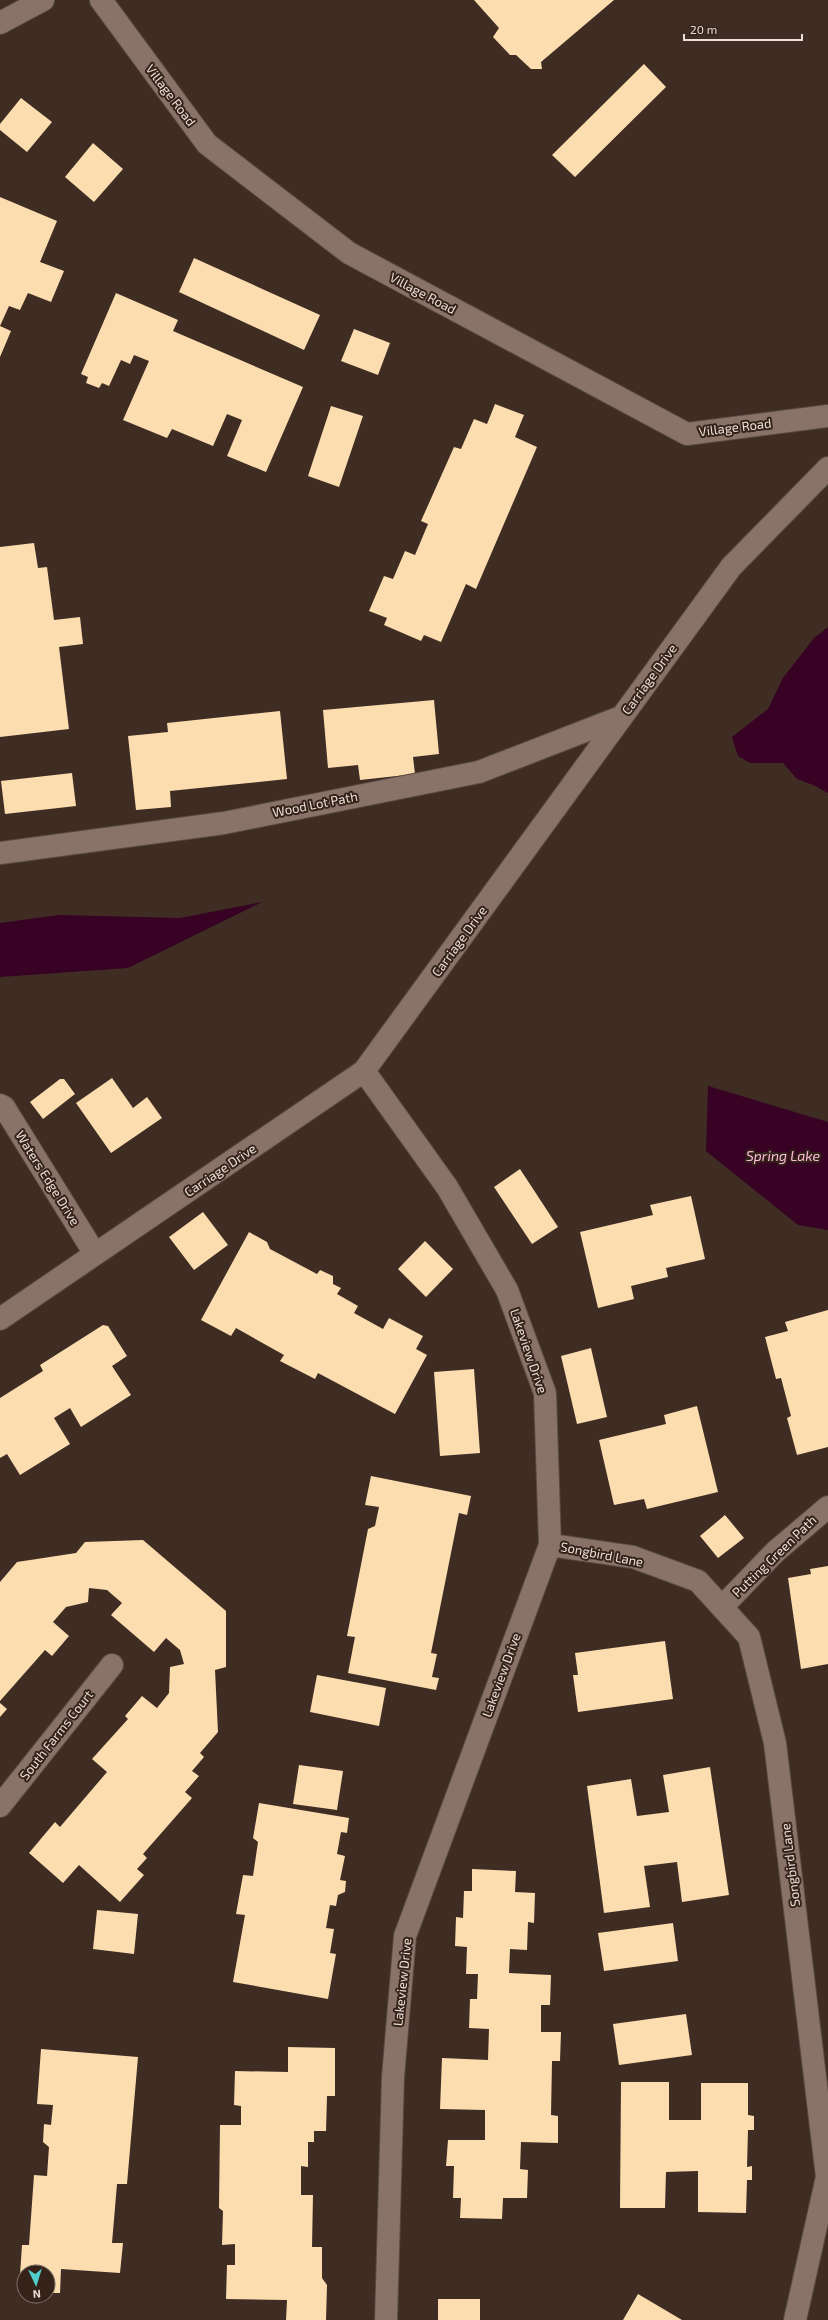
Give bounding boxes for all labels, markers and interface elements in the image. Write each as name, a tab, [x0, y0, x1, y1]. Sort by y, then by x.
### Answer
scale bar	[684, 16, 802, 42]
text: 20 m	[690, 22, 717, 36]
street label: Village Road	[143, 61, 199, 129]
street label: Village Road	[387, 269, 459, 317]
street label: Village Road	[698, 415, 772, 439]
street label: Carriage Drive	[618, 641, 680, 717]
street label: Wood Lot Path	[271, 788, 359, 820]
street label: Carriage Drive	[428, 903, 490, 979]
street label: Waters Edge Drive	[12, 1128, 84, 1228]
street label: Carriage Drive	[181, 1140, 259, 1200]
water label: Spring Lake	[746, 1147, 820, 1164]
street label: Lakeview Drive	[507, 1307, 551, 1395]
street label: Putting Green Path	[729, 1512, 819, 1600]
street label: Songbird Lane	[559, 1538, 645, 1570]
street label: Lakeview Drive	[478, 1631, 524, 1719]
street label: South Farms Court	[16, 1687, 96, 1783]
street label: Songbird Lane	[777, 1822, 803, 1908]
street label: Lakeview Drive	[389, 1937, 415, 2027]
north arrow	[16, 2264, 56, 2304]
text: N	[32, 2288, 41, 2301]

